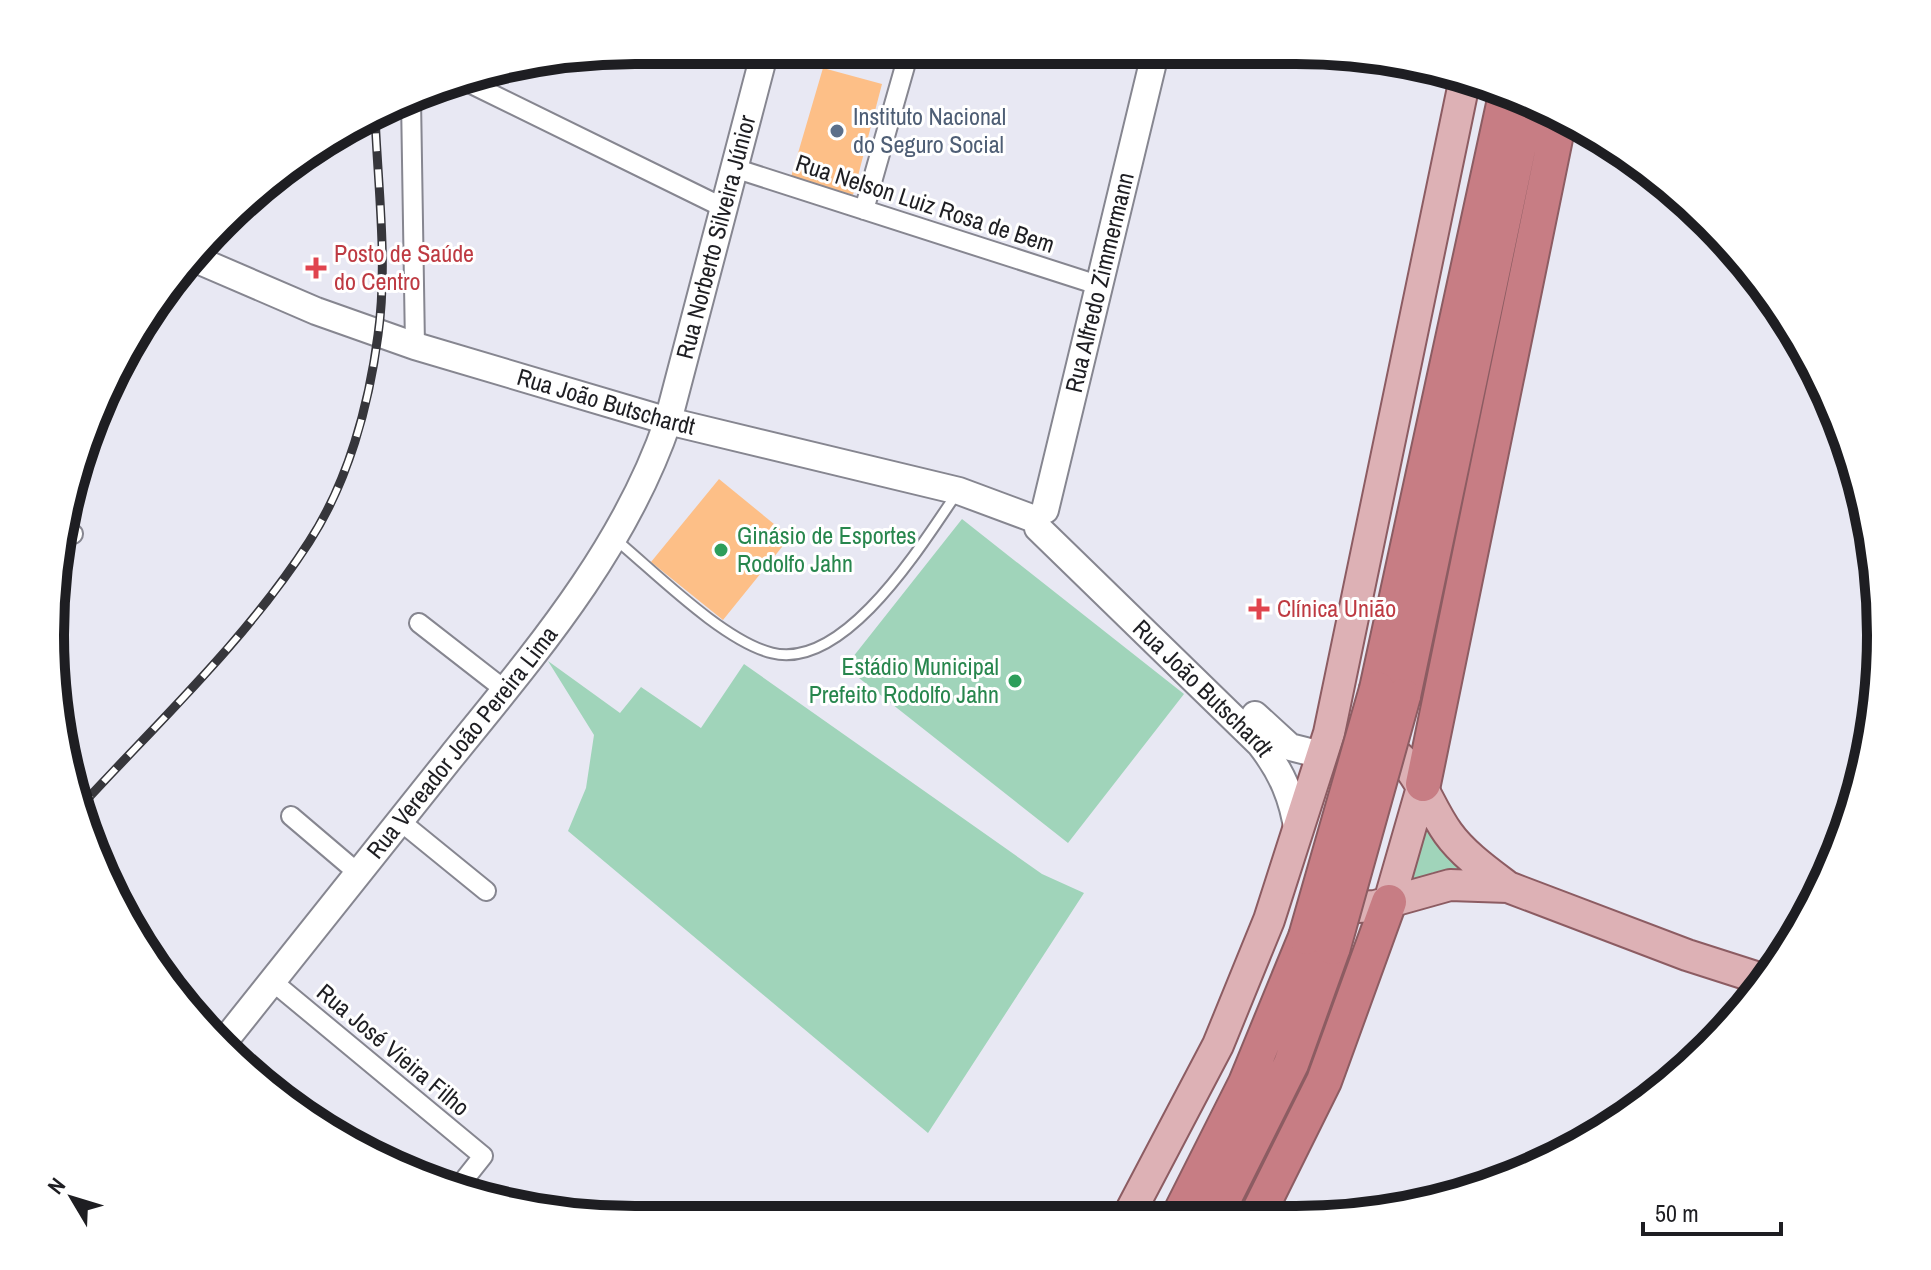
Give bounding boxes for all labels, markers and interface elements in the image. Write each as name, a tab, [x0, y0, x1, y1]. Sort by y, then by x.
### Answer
place label: Instituto Nacional do Seguro Social	[853, 100, 1006, 160]
street label: Rua Norberto Silveira Júnior	[668, 111, 763, 362]
marker: Instituto Nacional do Seguro Social	[828, 122, 846, 140]
street label: Rua Nelson Luiz Rosa de Bem	[792, 146, 1059, 260]
street label: Rua Alfredo Zimmermann	[1057, 169, 1141, 396]
place label: Posto de Saúde do Centro	[334, 237, 474, 297]
marker: Posto de Saúde do Centro	[305, 257, 327, 279]
street label: Rua João Butschardt	[513, 360, 699, 442]
place label: Ginásio de Esportes Rodolfo Jahn	[737, 519, 916, 579]
marker: Ginásio de Esportes Rodolfo Jahn	[712, 541, 730, 559]
place label: Clínica União	[1277, 592, 1396, 624]
marker: Clínica União	[1248, 598, 1270, 620]
street label: Rua João Butschardt	[1126, 612, 1281, 763]
street label: Rua Vereador João Pereira Lima	[359, 619, 564, 865]
place label: Estádio Municipal Prefeito Rodolfo Jahn	[809, 650, 999, 710]
marker: Estádio Municipal Prefeito Rodolfo Jahn	[1006, 672, 1024, 690]
street label: Rua José Vieira Filho	[311, 976, 477, 1123]
north arrow	[32, 1158, 112, 1238]
text: N	[40, 1171, 72, 1200]
scale bar	[1643, 1186, 1781, 1236]
text: 50 m	[1655, 1197, 1699, 1229]

